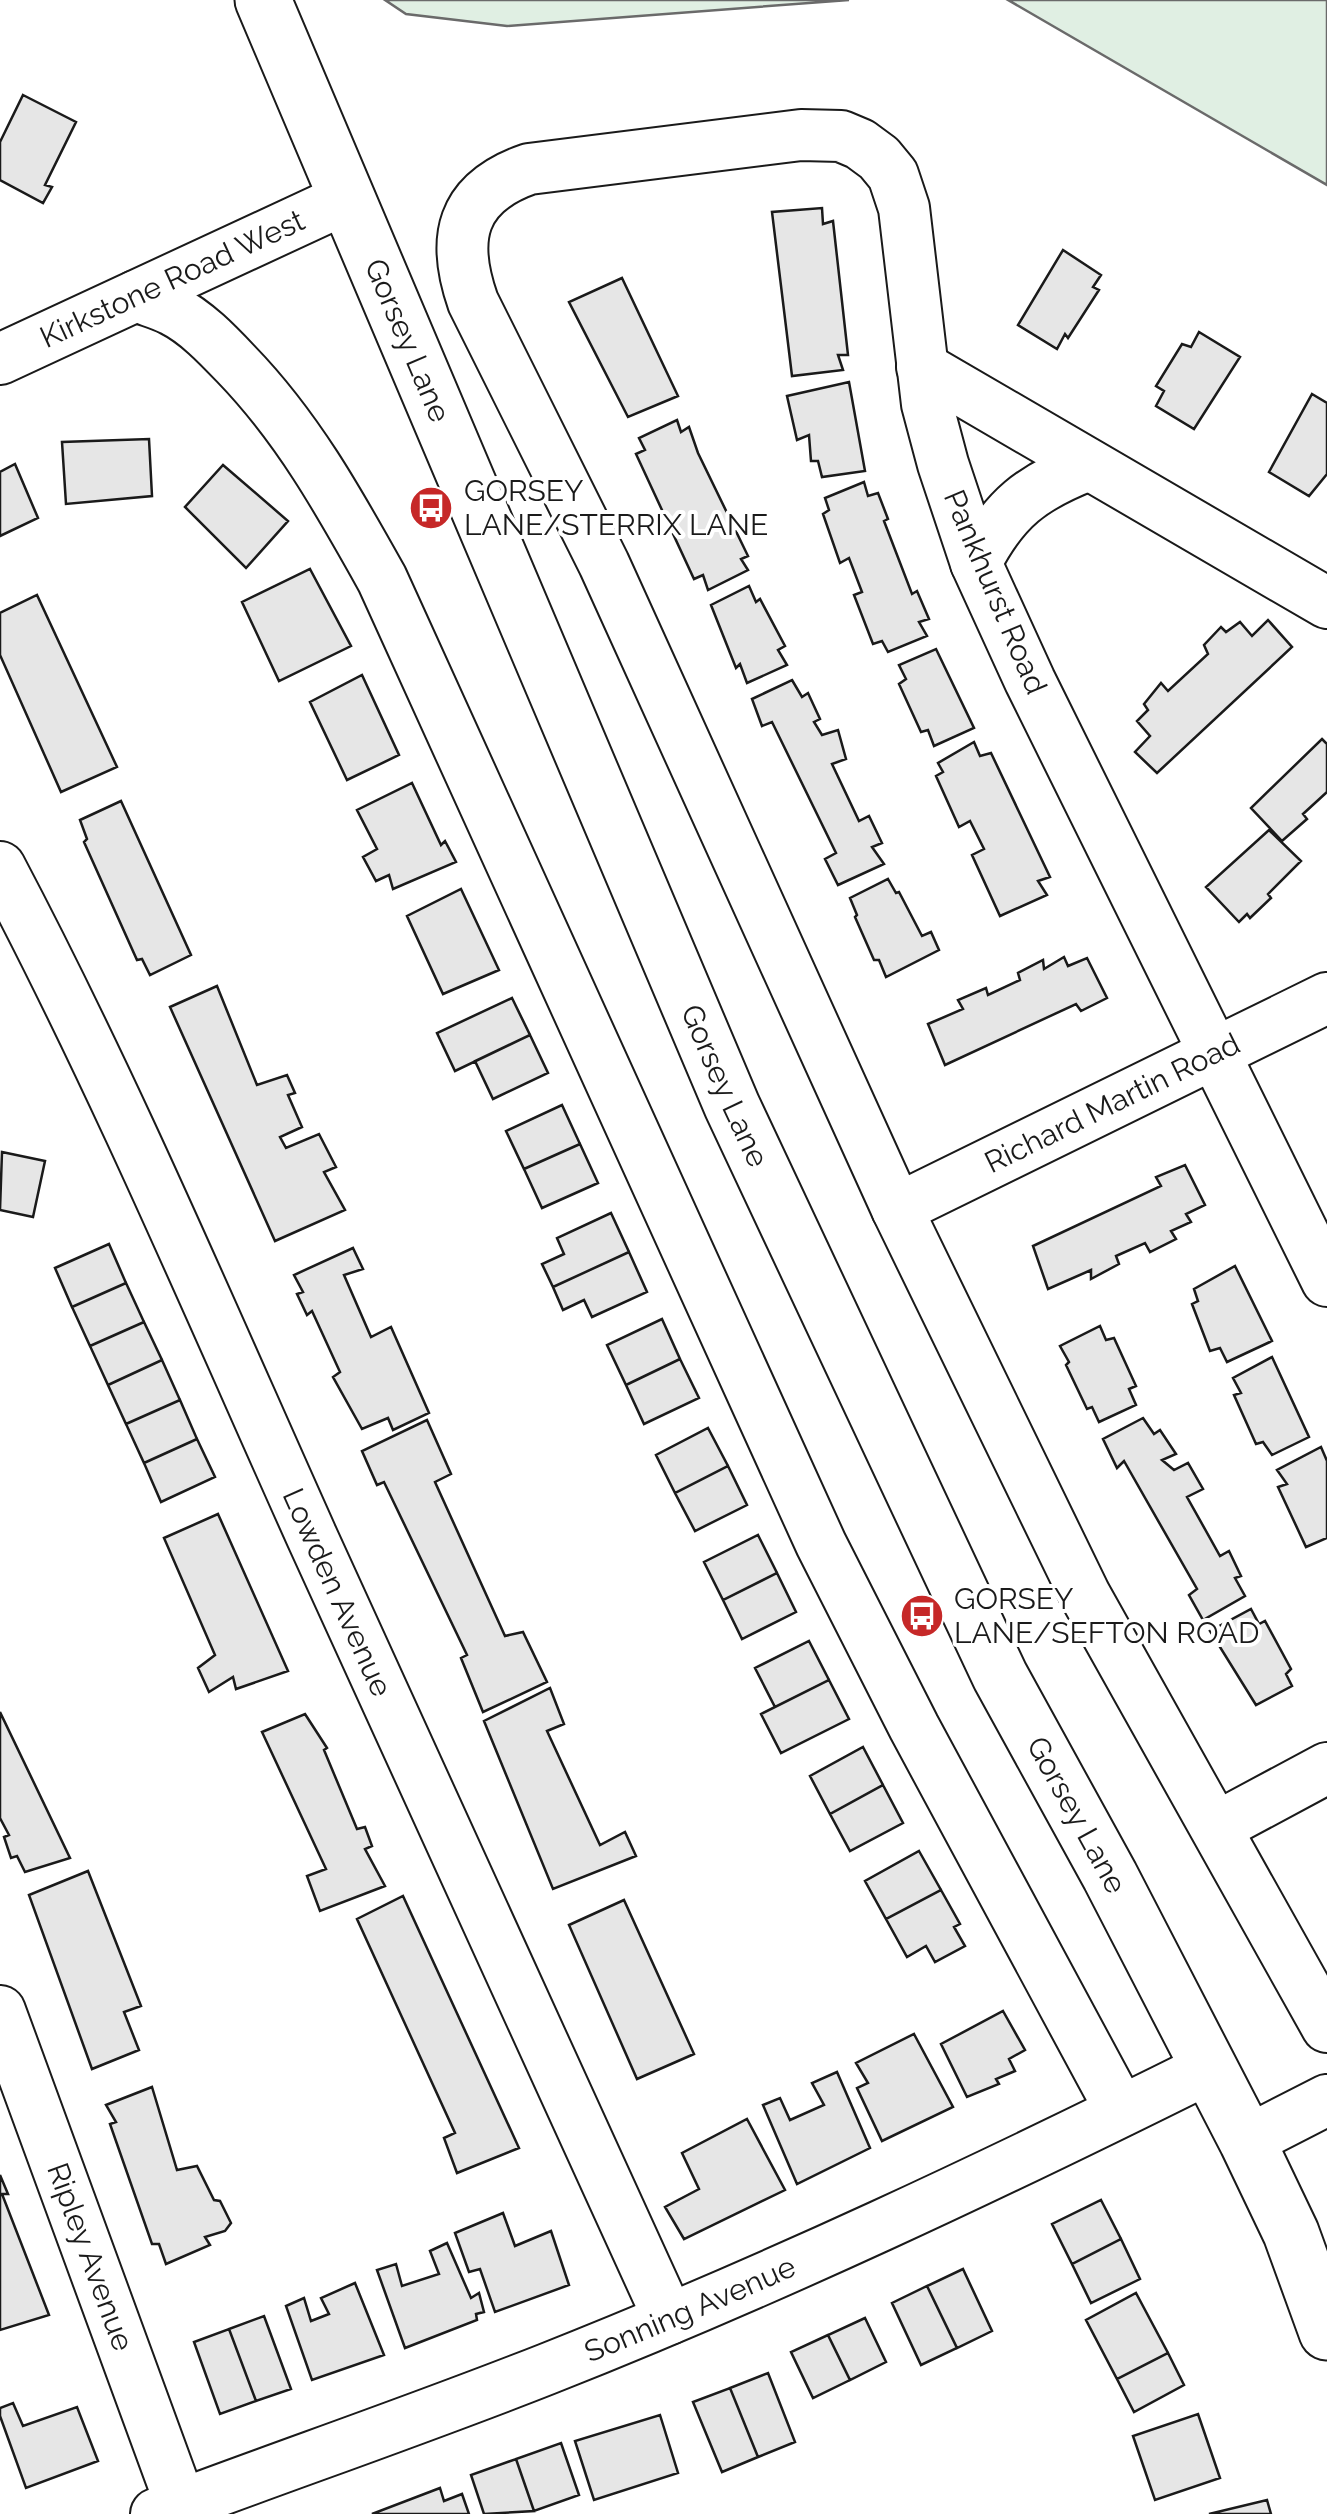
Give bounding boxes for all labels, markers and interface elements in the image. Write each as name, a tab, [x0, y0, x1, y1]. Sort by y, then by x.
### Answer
street label: Kirkstone Road West	[34, 202, 310, 355]
street label: Gorsey Lane	[358, 254, 458, 427]
place label: GORSEY LANE/STERRIX LANE	[464, 473, 768, 542]
bus stop icon: GORSEY LANE/STERRIX LANE	[408, 485, 454, 531]
street label: Pankhurst Road	[937, 485, 1054, 699]
street label: Gorsey Lane	[674, 999, 776, 1172]
street label: Richard Martin Road	[979, 1026, 1245, 1180]
street label: Lowden Avenue	[276, 1483, 400, 1702]
place label: GORSEY LANE/SEFTON ROAD	[954, 1581, 1259, 1650]
bus stop icon: GORSEY LANE/SEFTON ROAD	[899, 1593, 945, 1639]
street label: Gorsey Lane	[1020, 1730, 1134, 1899]
street label: Ripley Avenue	[40, 2158, 141, 2356]
street label: Sonning Avenue	[579, 2249, 801, 2369]

